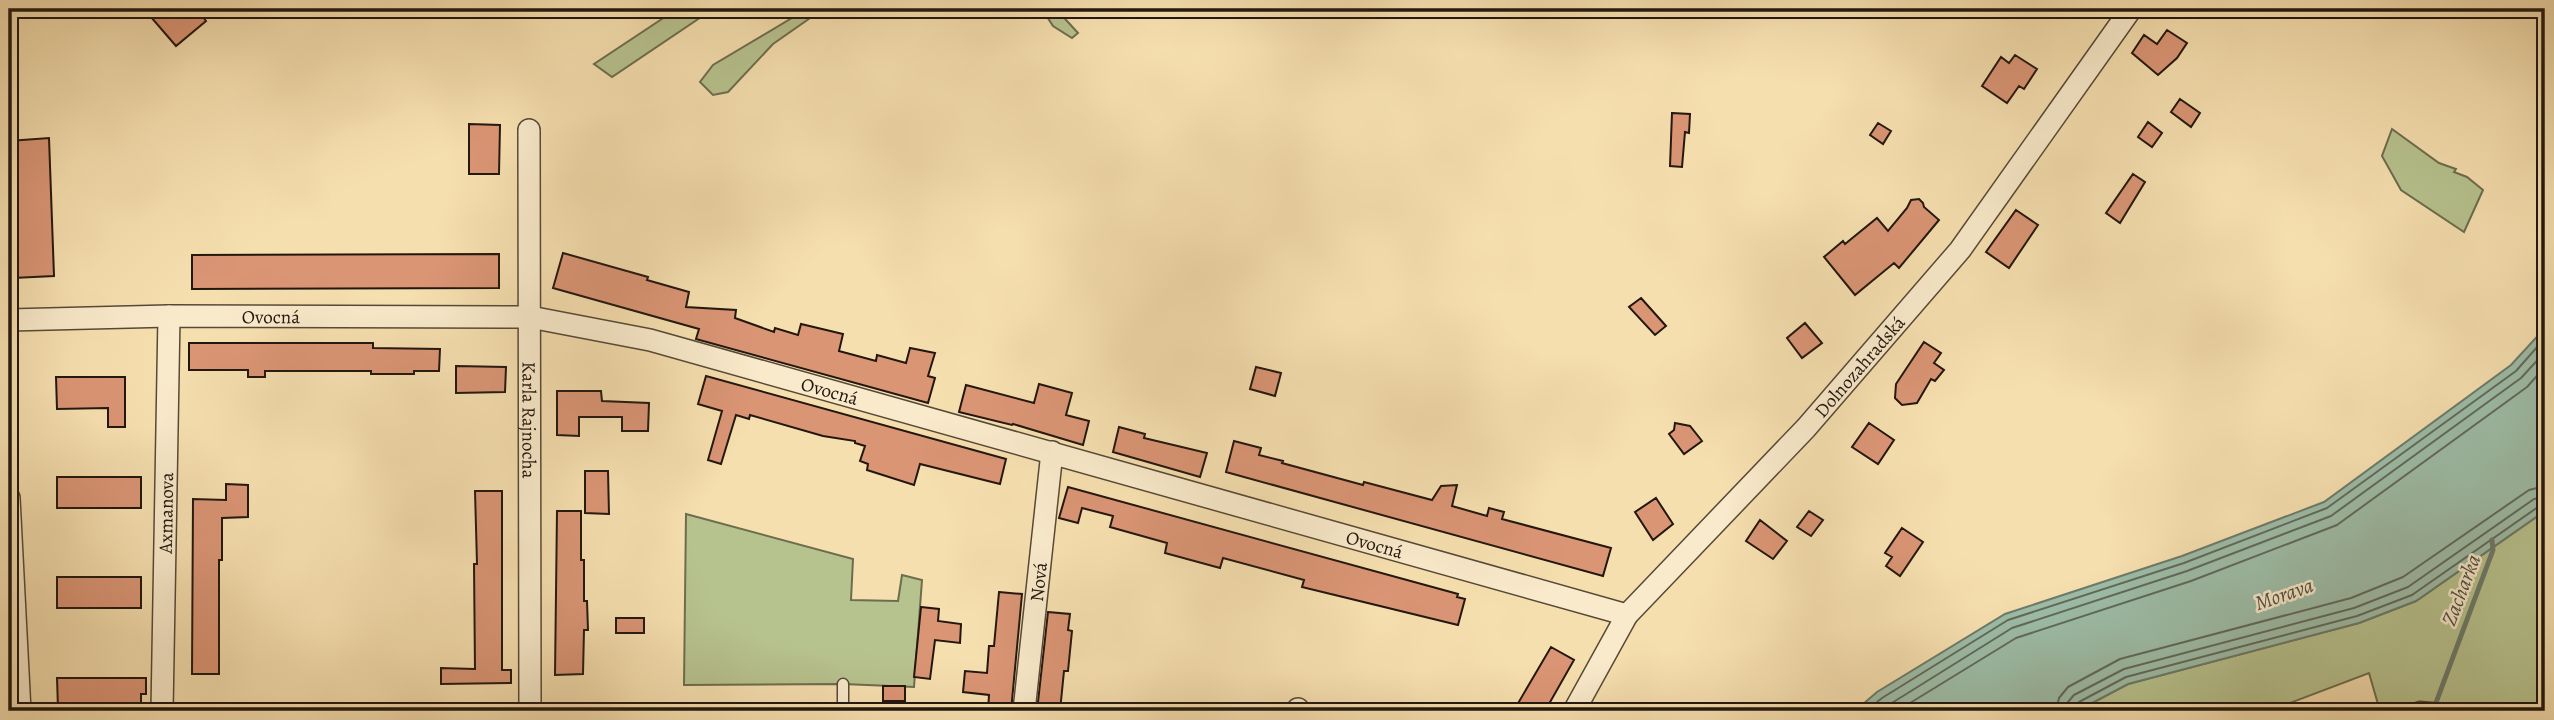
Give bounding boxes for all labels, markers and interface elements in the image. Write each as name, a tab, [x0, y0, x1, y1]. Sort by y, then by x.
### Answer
street label: Ovocná	[242, 304, 300, 330]
street label: Dolnozahradská	[1809, 310, 1911, 424]
street label: Karla Rajnocha	[515, 361, 542, 479]
street label: Ovocná	[798, 371, 861, 412]
street label: Axmanova	[153, 472, 180, 555]
street label: Ovocná	[1343, 525, 1406, 565]
water label: Zacharka	[2435, 550, 2487, 629]
street label: Nová	[1024, 561, 1054, 603]
water label: Morava	[2251, 571, 2317, 617]

